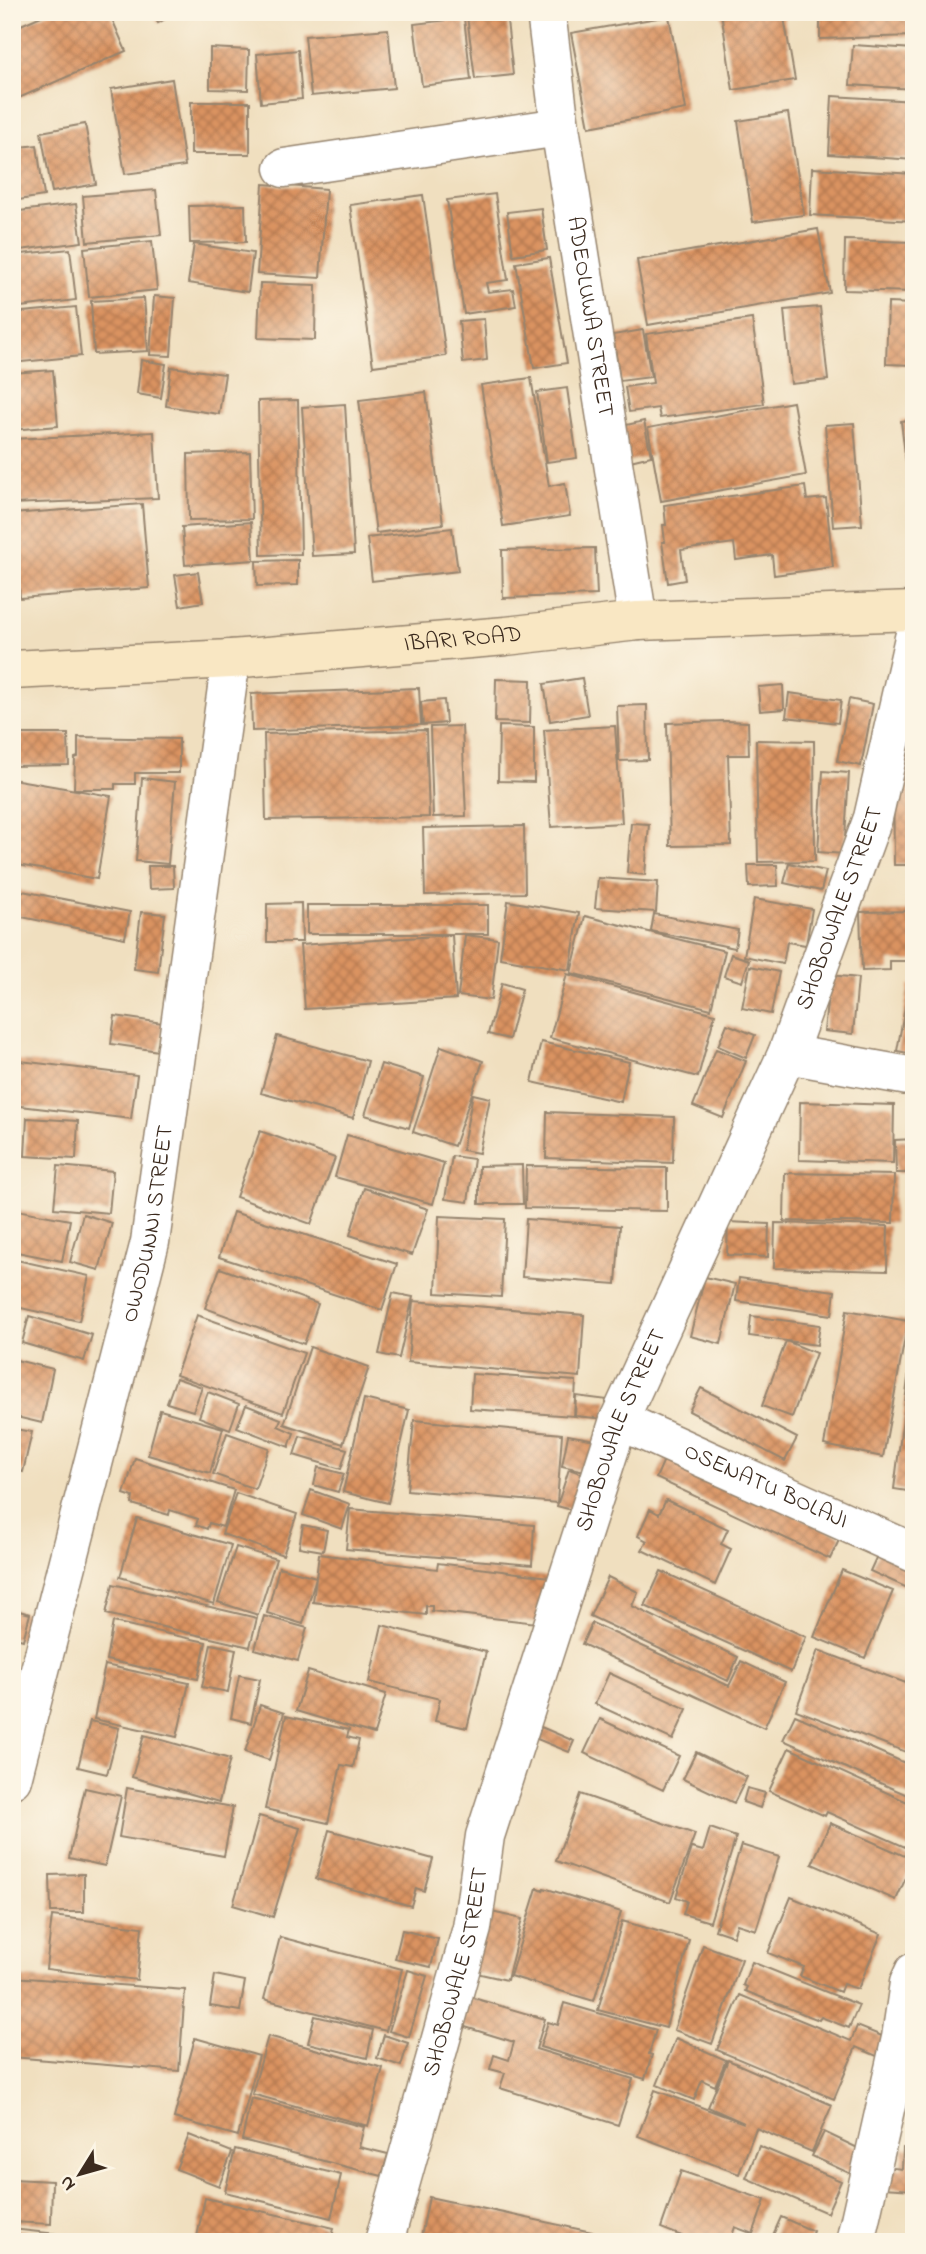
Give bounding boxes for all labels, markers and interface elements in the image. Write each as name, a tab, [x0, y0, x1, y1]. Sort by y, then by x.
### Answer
street label: ADEOLUWA STREET	[558, 214, 622, 420]
street label: IBARI ROAD	[403, 618, 524, 661]
street label: SHOBOWALE STREET	[788, 803, 892, 1014]
street label: OWODUNNI STREET	[113, 1123, 183, 1326]
street label: SHOBOWALE STREET	[568, 1324, 675, 1536]
street label: OSENATU BOLAJI	[678, 1435, 853, 1538]
street label: SHOBOWALE STREET	[415, 1865, 497, 2080]
north arrow	[46, 2138, 116, 2208]
text: N	[54, 2169, 83, 2196]

